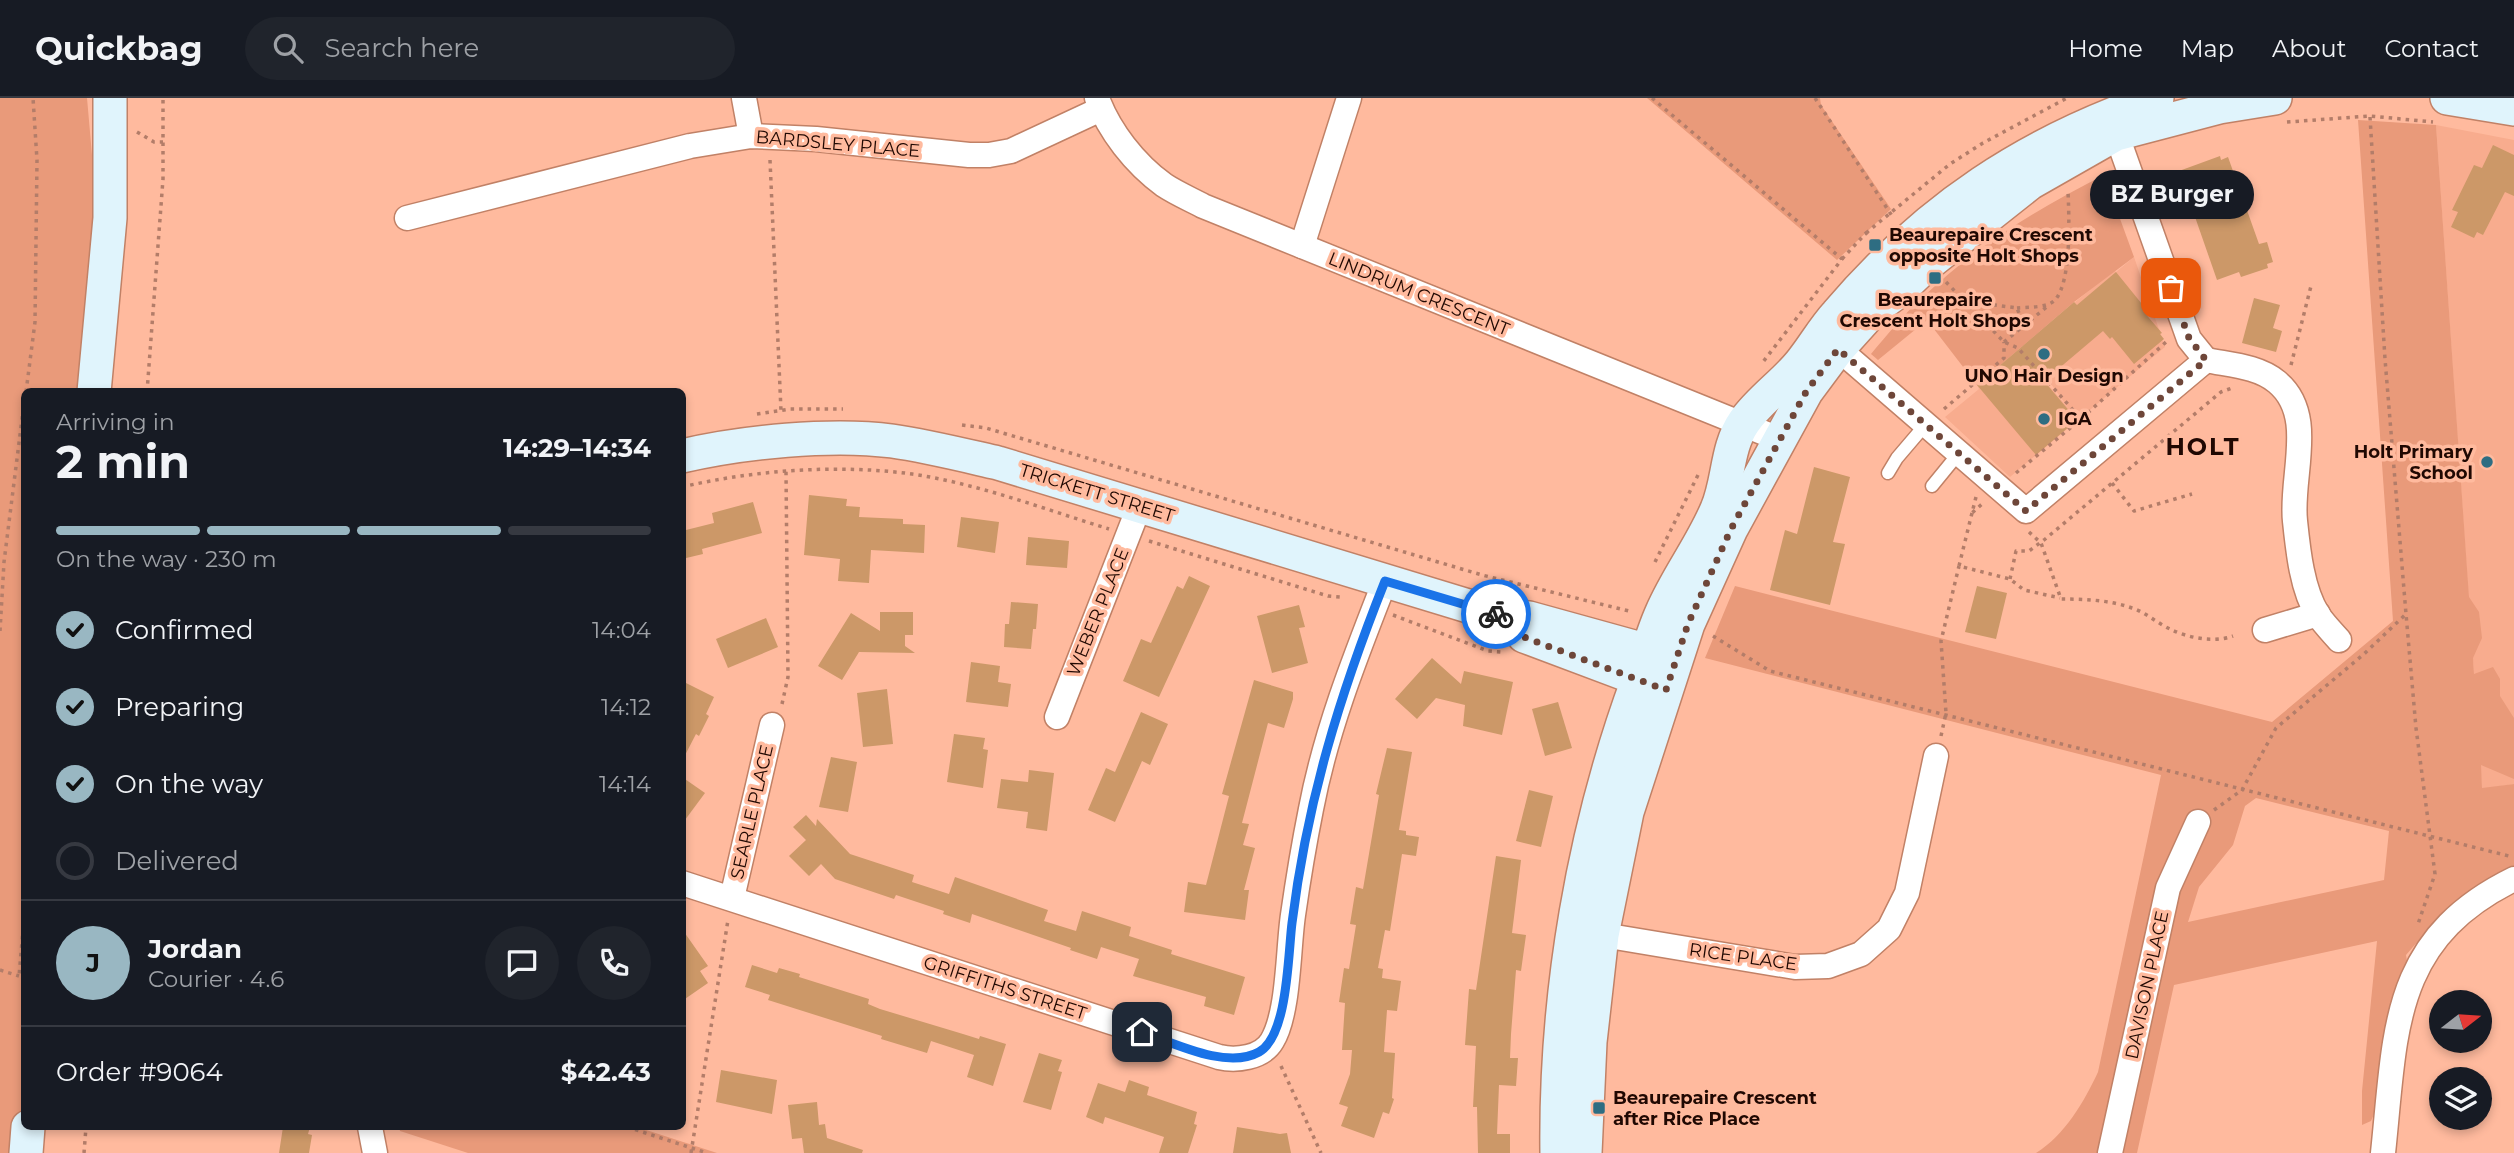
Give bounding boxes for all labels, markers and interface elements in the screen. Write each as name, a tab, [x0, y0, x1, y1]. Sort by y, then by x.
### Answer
search box	[245, 17, 735, 80]
text: Quickbag	[35, 28, 203, 68]
icon: search	[269, 29, 307, 67]
text: Search here	[325, 32, 479, 64]
text: Home	[2068, 34, 2143, 63]
text: Map	[2181, 34, 2234, 63]
text: About	[2272, 34, 2346, 63]
text: Contact	[2384, 34, 2479, 63]
street label: BARDSLEY PLACE	[755, 126, 921, 162]
callout: BZ Burger	[2089, 169, 2253, 218]
text: BZ Burger	[2110, 180, 2234, 208]
place label: Beaurepaire Crescent opposite Holt Shops	[1889, 224, 2093, 267]
marker: Beaurepaire Crescent opposite Holt Shops	[1867, 237, 1883, 253]
street label: LINDRUM CRESCENT	[1325, 248, 1513, 341]
pin	[2141, 258, 2201, 318]
icon: bag	[2152, 269, 2190, 307]
marker: Beaurepaire Crescent Holt Shops	[1927, 270, 1943, 286]
place label: Beaurepaire Crescent Holt Shops	[1839, 289, 2031, 332]
marker: UNO Hair Design	[2036, 346, 2052, 362]
place label: UNO Hair Design	[1964, 365, 2124, 387]
text: Arriving in	[56, 408, 175, 436]
place label: IGA	[2058, 408, 2092, 430]
marker: IGA	[2036, 411, 2052, 427]
text: 14:29–14:34	[503, 432, 651, 464]
district label: HOLT	[2165, 432, 2241, 461]
text: 2 min	[56, 433, 190, 490]
place label: Holt Primary School	[2354, 441, 2473, 484]
marker: Holt Primary School	[2479, 454, 2495, 470]
street label: TRICKETT STREET	[1017, 459, 1178, 527]
text: On the way · 230 m	[56, 545, 277, 573]
street label: WEBER PLACE	[1062, 545, 1134, 679]
courier	[1461, 579, 1531, 649]
icon: bike	[1477, 595, 1515, 633]
icon: check	[56, 611, 94, 649]
text: Confirmed	[115, 614, 254, 646]
text: 14:04	[592, 616, 651, 644]
icon: check	[56, 688, 94, 726]
text: Preparing	[115, 691, 244, 723]
text: 14:12	[601, 693, 651, 721]
street label: SEARLE PLACE	[726, 743, 778, 881]
icon: check	[56, 765, 94, 803]
text: On the way	[115, 768, 263, 800]
text: 14:14	[599, 770, 651, 798]
text: Delivered	[115, 845, 239, 877]
street label: DAVISON PLACE	[2121, 909, 2173, 1061]
button: chat	[485, 926, 559, 1000]
button: phone	[577, 926, 651, 1000]
text: Jordan	[148, 933, 242, 965]
street label: RICE PLACE	[1688, 939, 1798, 975]
text: J	[86, 947, 100, 979]
street label: GRIFFITHS STREET	[921, 951, 1090, 1025]
text: Courier · 4.6	[148, 965, 284, 993]
north arrow	[2429, 990, 2492, 1054]
map controls	[2429, 990, 2492, 1130]
pin	[1112, 1002, 1172, 1062]
icon: home	[1123, 1013, 1161, 1051]
text: Order #9064	[56, 1056, 223, 1088]
text: $42.43	[561, 1056, 651, 1088]
button: layers	[2429, 1067, 2492, 1130]
place label: Beaurepaire Crescent after Rice Place	[1613, 1087, 1817, 1130]
marker: Beaurepaire Crescent after Rice Place	[1591, 1100, 1607, 1116]

